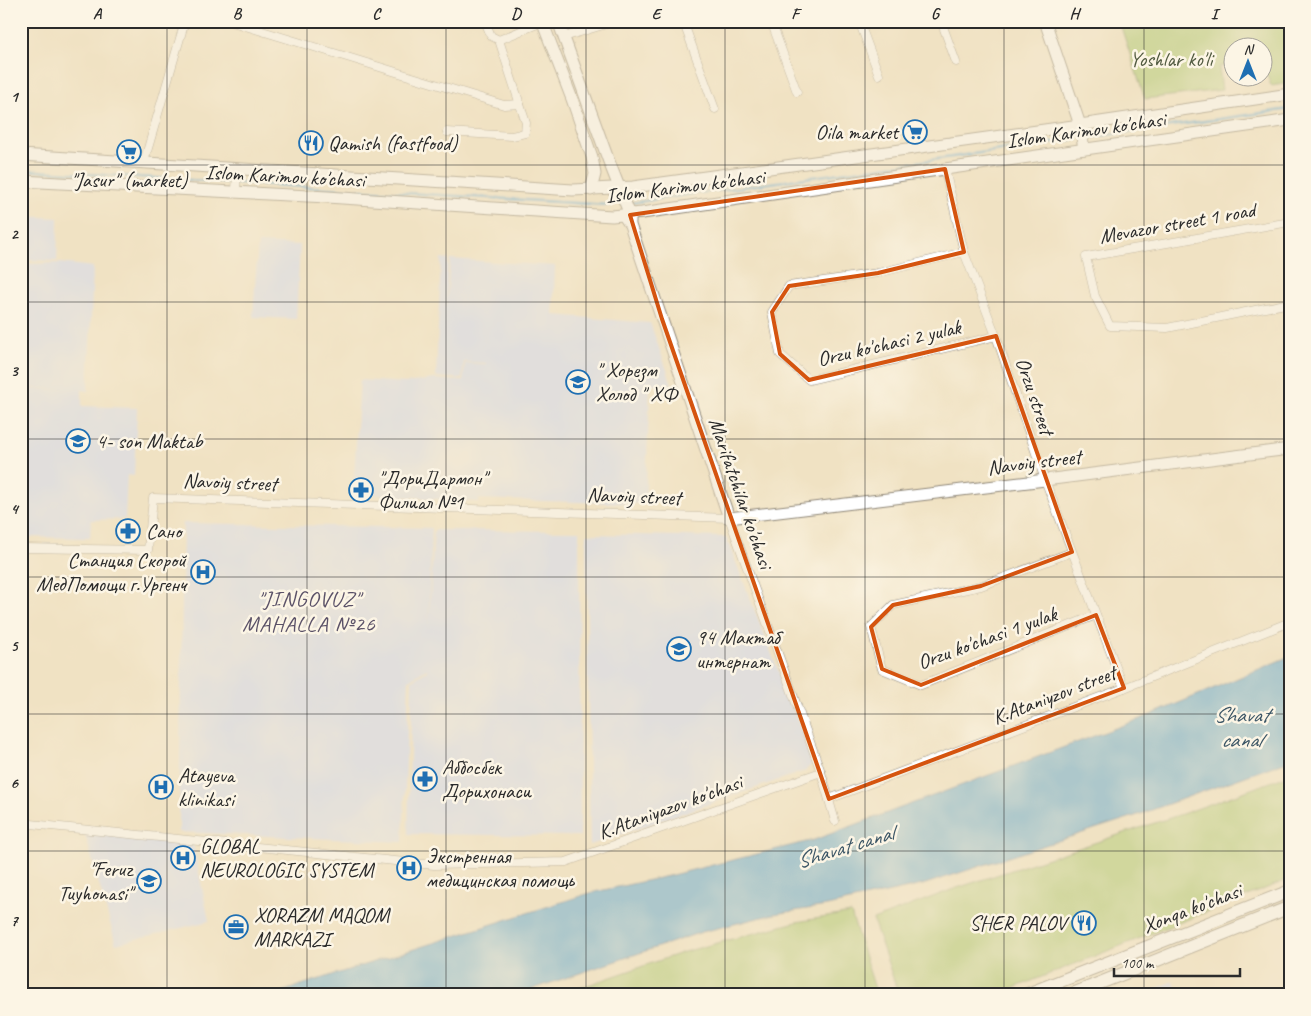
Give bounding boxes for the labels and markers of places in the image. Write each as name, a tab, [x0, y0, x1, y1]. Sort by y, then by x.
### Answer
place label: Oila market	[816, 119, 900, 145]
supermarket icon: Oila market	[902, 119, 928, 145]
restaurant icon: Qamish (fastfood)	[298, 130, 324, 156]
place label: Qamish (fastfood)	[328, 130, 458, 156]
supermarket icon: "Jasur" (market)	[116, 139, 142, 165]
place label: "Jasur" (market)	[71, 167, 188, 193]
place label: " Хорезм Холод " ХФ	[596, 357, 679, 407]
school or university icon: " Хорезм Холод " ХФ	[565, 369, 591, 395]
school or university icon: 4- son Maktab	[65, 428, 91, 454]
place label: 4- son Maktab	[96, 428, 204, 454]
place label: "ДориДармон" Филиал №1	[378, 465, 490, 515]
pharmacy icon: "ДориДармон" Филиал №1	[348, 477, 374, 503]
pharmacy icon: Сано	[115, 518, 141, 544]
place label: Сано	[146, 518, 184, 544]
place label: Станция Скорой МедПомощи г.Ургенч	[36, 547, 188, 597]
hospital icon: Станция Скорой МедПомощи г.Ургенч	[190, 559, 216, 585]
place label: 94 Мактаб интернат	[696, 624, 784, 674]
school or university icon: 94 Мактаб интернат	[666, 636, 692, 662]
place label: Аббосбек Дорихонаси	[442, 754, 532, 804]
place label: Atayeva klinikasi	[178, 762, 237, 812]
pharmacy icon: Аббосбек Дорихонаси	[412, 766, 438, 792]
hospital icon: Atayeva klinikasi	[148, 774, 174, 800]
place label: GLOBAL NEUROLOGIC SYSTEM	[200, 833, 375, 883]
place label: Экстренная медицинская помощь	[426, 843, 575, 893]
hospital icon: GLOBAL NEUROLOGIC SYSTEM	[170, 845, 196, 871]
hospital icon: Экстренная медицинская помощь	[396, 855, 422, 881]
place label: "Feruz Tuyhonasi"	[58, 856, 136, 906]
school or university icon: "Feruz Tuyhonasi"	[136, 868, 162, 894]
place label: XORAZM MAQOM MARKAZI	[254, 902, 391, 952]
place label: SHER PALOV	[969, 910, 1070, 936]
restaurant icon: SHER PALOV	[1071, 910, 1097, 936]
office icon: XORAZM MAQOM MARKAZI	[223, 914, 249, 940]

